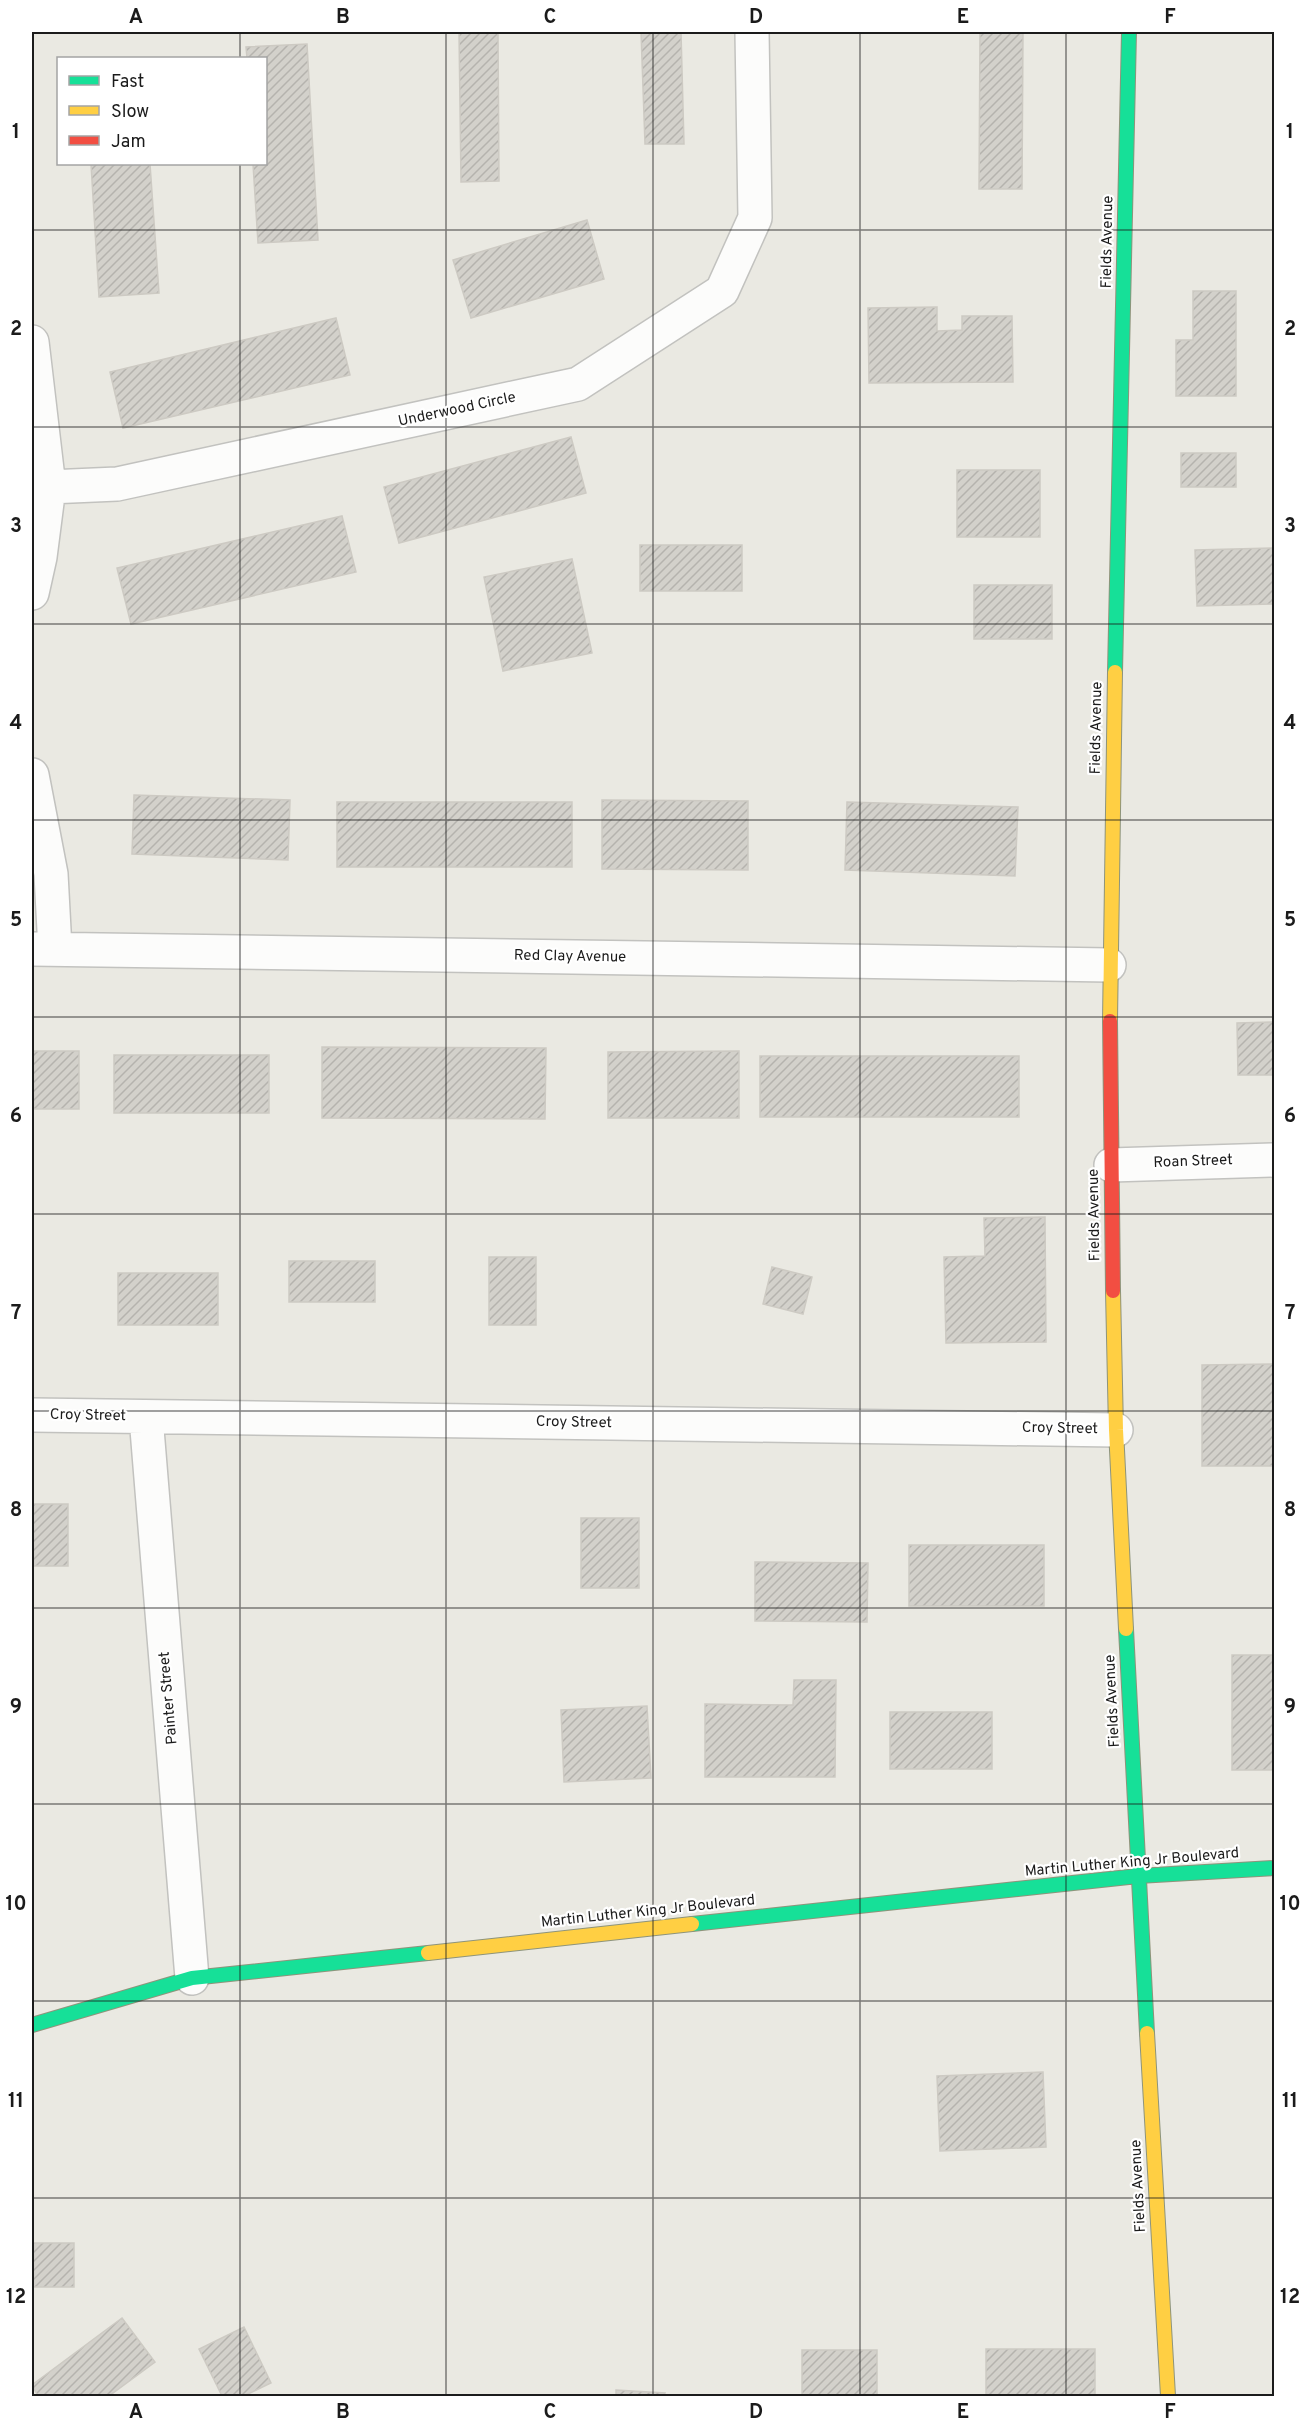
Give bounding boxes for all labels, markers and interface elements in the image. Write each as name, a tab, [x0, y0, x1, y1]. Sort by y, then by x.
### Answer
text: A	[129, 5, 143, 31]
text: B	[336, 5, 350, 31]
text: C	[544, 5, 556, 31]
text: D	[749, 5, 763, 31]
text: E	[957, 5, 969, 31]
text: F	[1164, 5, 1176, 31]
legend	[57, 57, 267, 165]
text: Fast	[111, 71, 144, 94]
text: Slow	[111, 101, 149, 124]
text: 1	[12, 120, 20, 146]
text: 1	[1286, 120, 1294, 146]
text: Jam	[111, 131, 146, 154]
street label: Fields Avenue	[1098, 195, 1118, 289]
text: 2	[10, 317, 22, 343]
text: 2	[1284, 317, 1296, 343]
street label: Underwood Circle	[396, 388, 518, 432]
text: 3	[10, 514, 22, 540]
text: 3	[1284, 514, 1296, 540]
street label: Fields Avenue	[1087, 681, 1107, 775]
text: 4	[10, 711, 22, 737]
text: 4	[1284, 711, 1296, 737]
text: 5	[10, 908, 22, 934]
text: 5	[1284, 908, 1296, 934]
street label: Red Clay Avenue	[514, 947, 626, 967]
text: 6	[10, 1104, 22, 1130]
text: 6	[1284, 1104, 1296, 1130]
street label: Roan Street	[1153, 1151, 1233, 1173]
street label: Fields Avenue	[1085, 1168, 1105, 1262]
text: 7	[11, 1301, 21, 1327]
text: 7	[1285, 1301, 1295, 1327]
street label: Croy Street	[50, 1406, 126, 1426]
street label: Croy Street	[536, 1413, 612, 1433]
street label: Croy Street	[1022, 1419, 1098, 1439]
text: 8	[10, 1498, 22, 1524]
text: 8	[1284, 1498, 1296, 1524]
street label: Painter Street	[155, 1651, 183, 1745]
street label: Fields Avenue	[1101, 1654, 1125, 1748]
text: 9	[10, 1695, 22, 1721]
text: 9	[1284, 1695, 1296, 1721]
street label: Martin Luther King Jr Boulevard	[1024, 1844, 1240, 1882]
street label: Martin Luther King Jr Boulevard	[540, 1891, 756, 1933]
text: 10	[5, 1892, 27, 1918]
text: 10	[1279, 1892, 1301, 1918]
text: 11	[8, 2089, 24, 2115]
text: 11	[1282, 2089, 1298, 2115]
street label: Fields Avenue	[1127, 2139, 1151, 2233]
text: 12	[6, 2285, 26, 2311]
text: 12	[1280, 2285, 1300, 2311]
text: A	[129, 2400, 143, 2426]
text: B	[336, 2400, 350, 2426]
text: C	[544, 2400, 556, 2426]
text: D	[749, 2400, 763, 2426]
text: E	[957, 2400, 969, 2426]
text: F	[1164, 2400, 1176, 2426]

